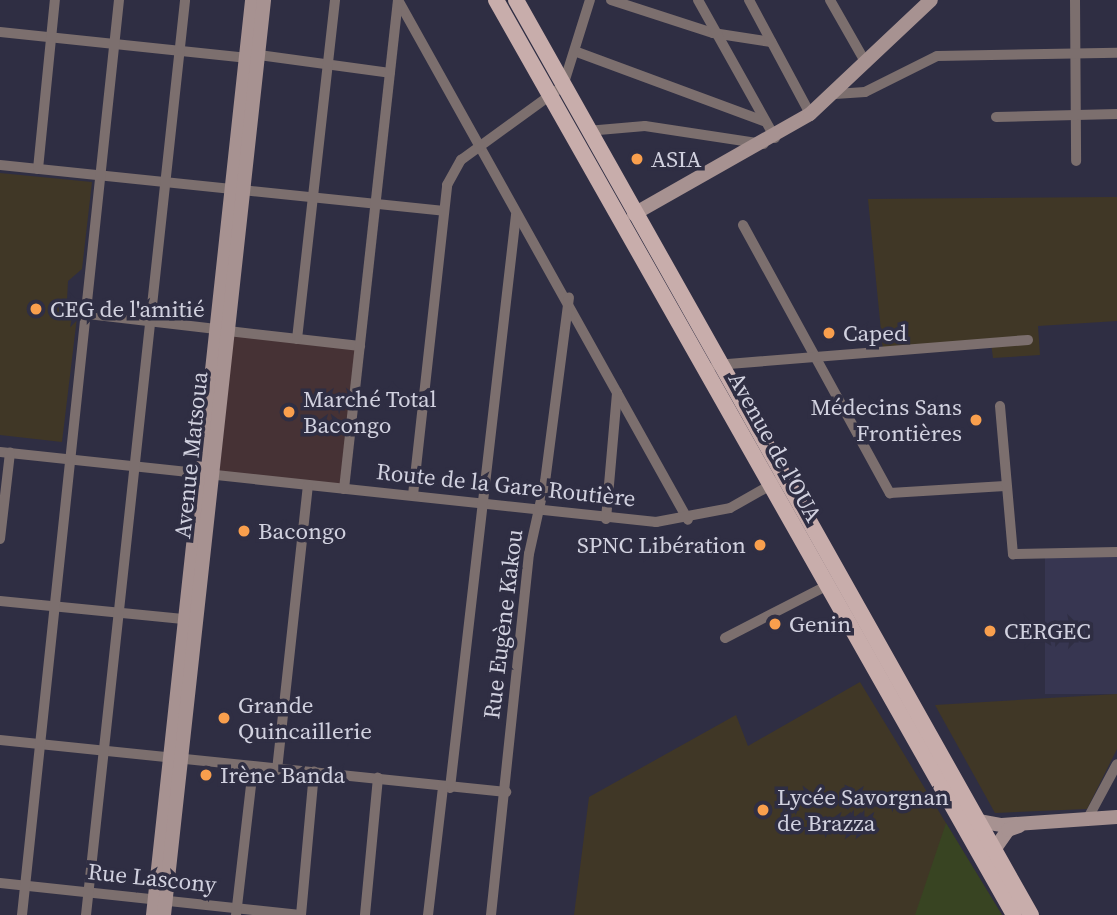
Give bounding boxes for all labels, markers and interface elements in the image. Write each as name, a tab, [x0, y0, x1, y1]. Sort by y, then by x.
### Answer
place label: ASIA	[651, 145, 702, 173]
marker: ASIA	[629, 151, 645, 167]
place label: CEG de l'amitié	[50, 295, 205, 323]
marker: CEG de l'amitié	[28, 301, 44, 317]
place label: Caped	[843, 319, 907, 347]
marker: Caped	[821, 325, 837, 341]
street label: Avenue de l'OUA	[722, 367, 828, 527]
street label: Avenue Matsoua	[169, 370, 213, 540]
place label: Marché Total Bacongo	[303, 385, 437, 439]
place label: Médecins Sans Frontières	[811, 393, 962, 447]
marker: Marché Total Bacongo	[281, 404, 297, 420]
marker: Médecins Sans Frontières	[968, 412, 984, 428]
street label: Route de la Gare Routière	[375, 458, 637, 512]
place label: Bacongo	[258, 517, 346, 545]
marker: Bacongo	[236, 523, 252, 539]
street label: Rue Eugène Kakou	[478, 528, 528, 720]
place label: SPNC Libération	[577, 531, 746, 559]
marker: SPNC Libération	[752, 537, 768, 553]
place label: Genin	[789, 610, 851, 638]
marker: Genin	[767, 616, 783, 632]
place label: CERGEC	[1004, 617, 1091, 645]
marker: CERGEC	[982, 623, 998, 639]
place label: Grande Quincaillerie	[238, 691, 372, 745]
marker: Grande Quincaillerie	[216, 710, 232, 726]
place label: Irène Banda	[220, 761, 345, 789]
marker: Irène Banda	[198, 767, 214, 783]
place label: Lycée Savorgnan de Brazza	[777, 783, 949, 837]
marker: Lycée Savorgnan de Brazza	[755, 802, 771, 818]
street label: Rue Lascony	[86, 858, 218, 898]

